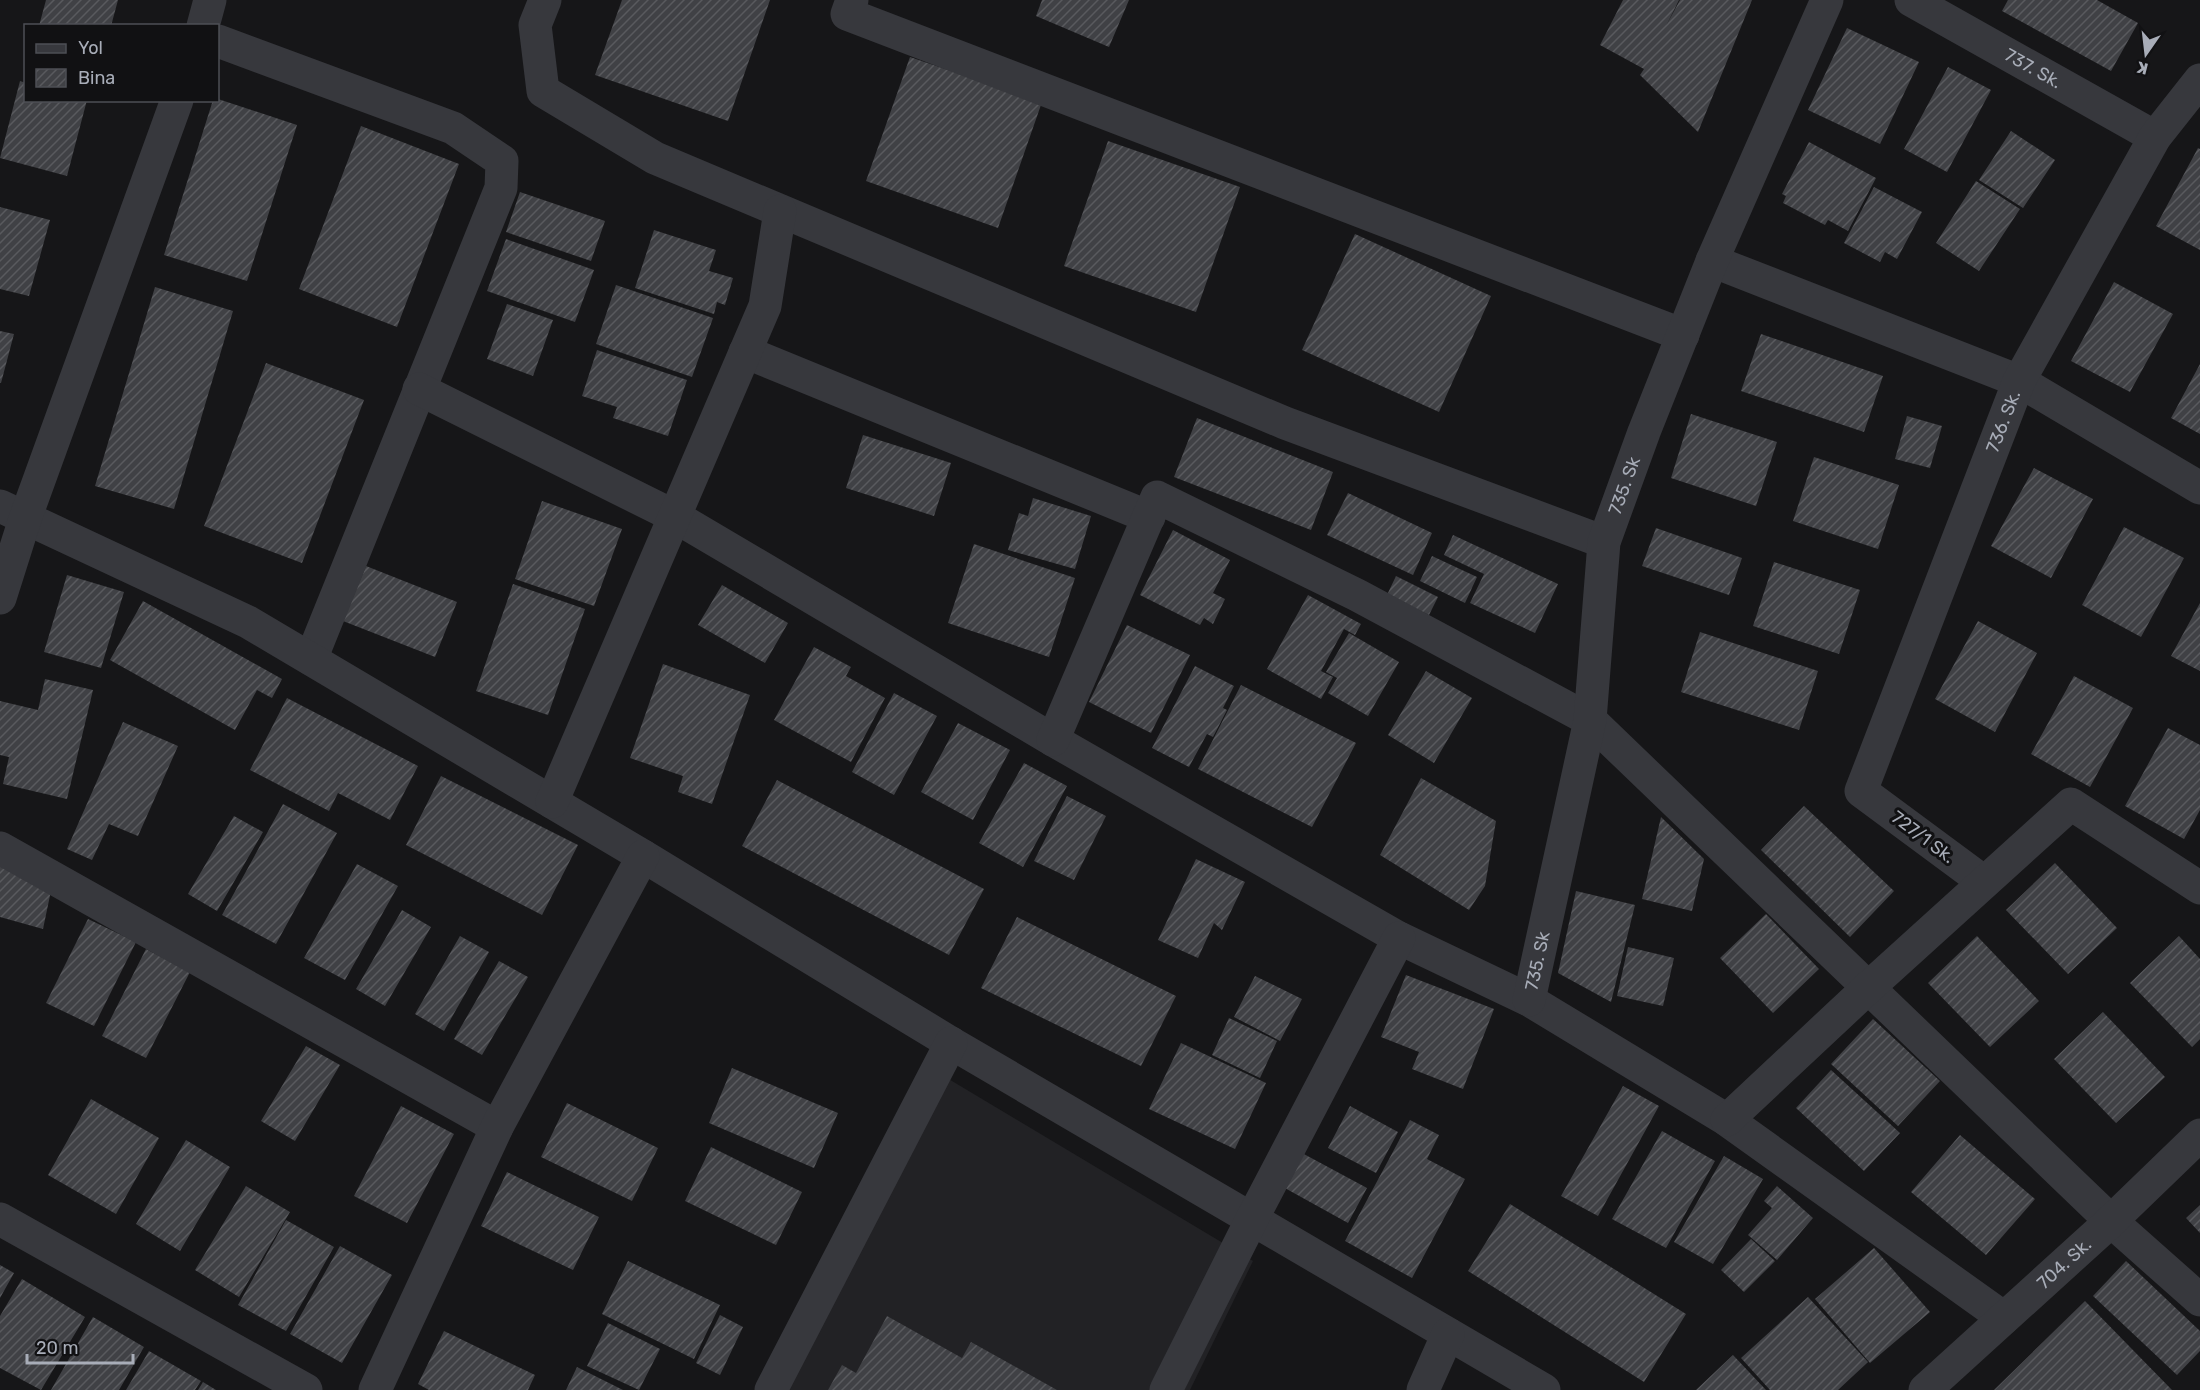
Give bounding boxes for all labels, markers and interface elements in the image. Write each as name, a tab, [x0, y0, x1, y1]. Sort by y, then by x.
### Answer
legend	[24, 24, 219, 102]
north arrow	[2116, 24, 2176, 84]
text: Yol	[78, 37, 103, 59]
street label: 737. Sk.	[2001, 44, 2066, 93]
text: K	[2135, 57, 2150, 79]
text: Bina	[78, 67, 115, 89]
street label: 736. Sk.	[1981, 387, 2025, 456]
street label: 735. Sk	[1604, 453, 1645, 518]
street label: 727/1 Sk.	[1887, 806, 1959, 868]
street label: 735. Sk	[1520, 929, 1555, 993]
street label: 704. Sk.	[2033, 1233, 2096, 1294]
scale bar	[27, 1327, 134, 1365]
text: 20 m	[36, 1337, 78, 1359]

